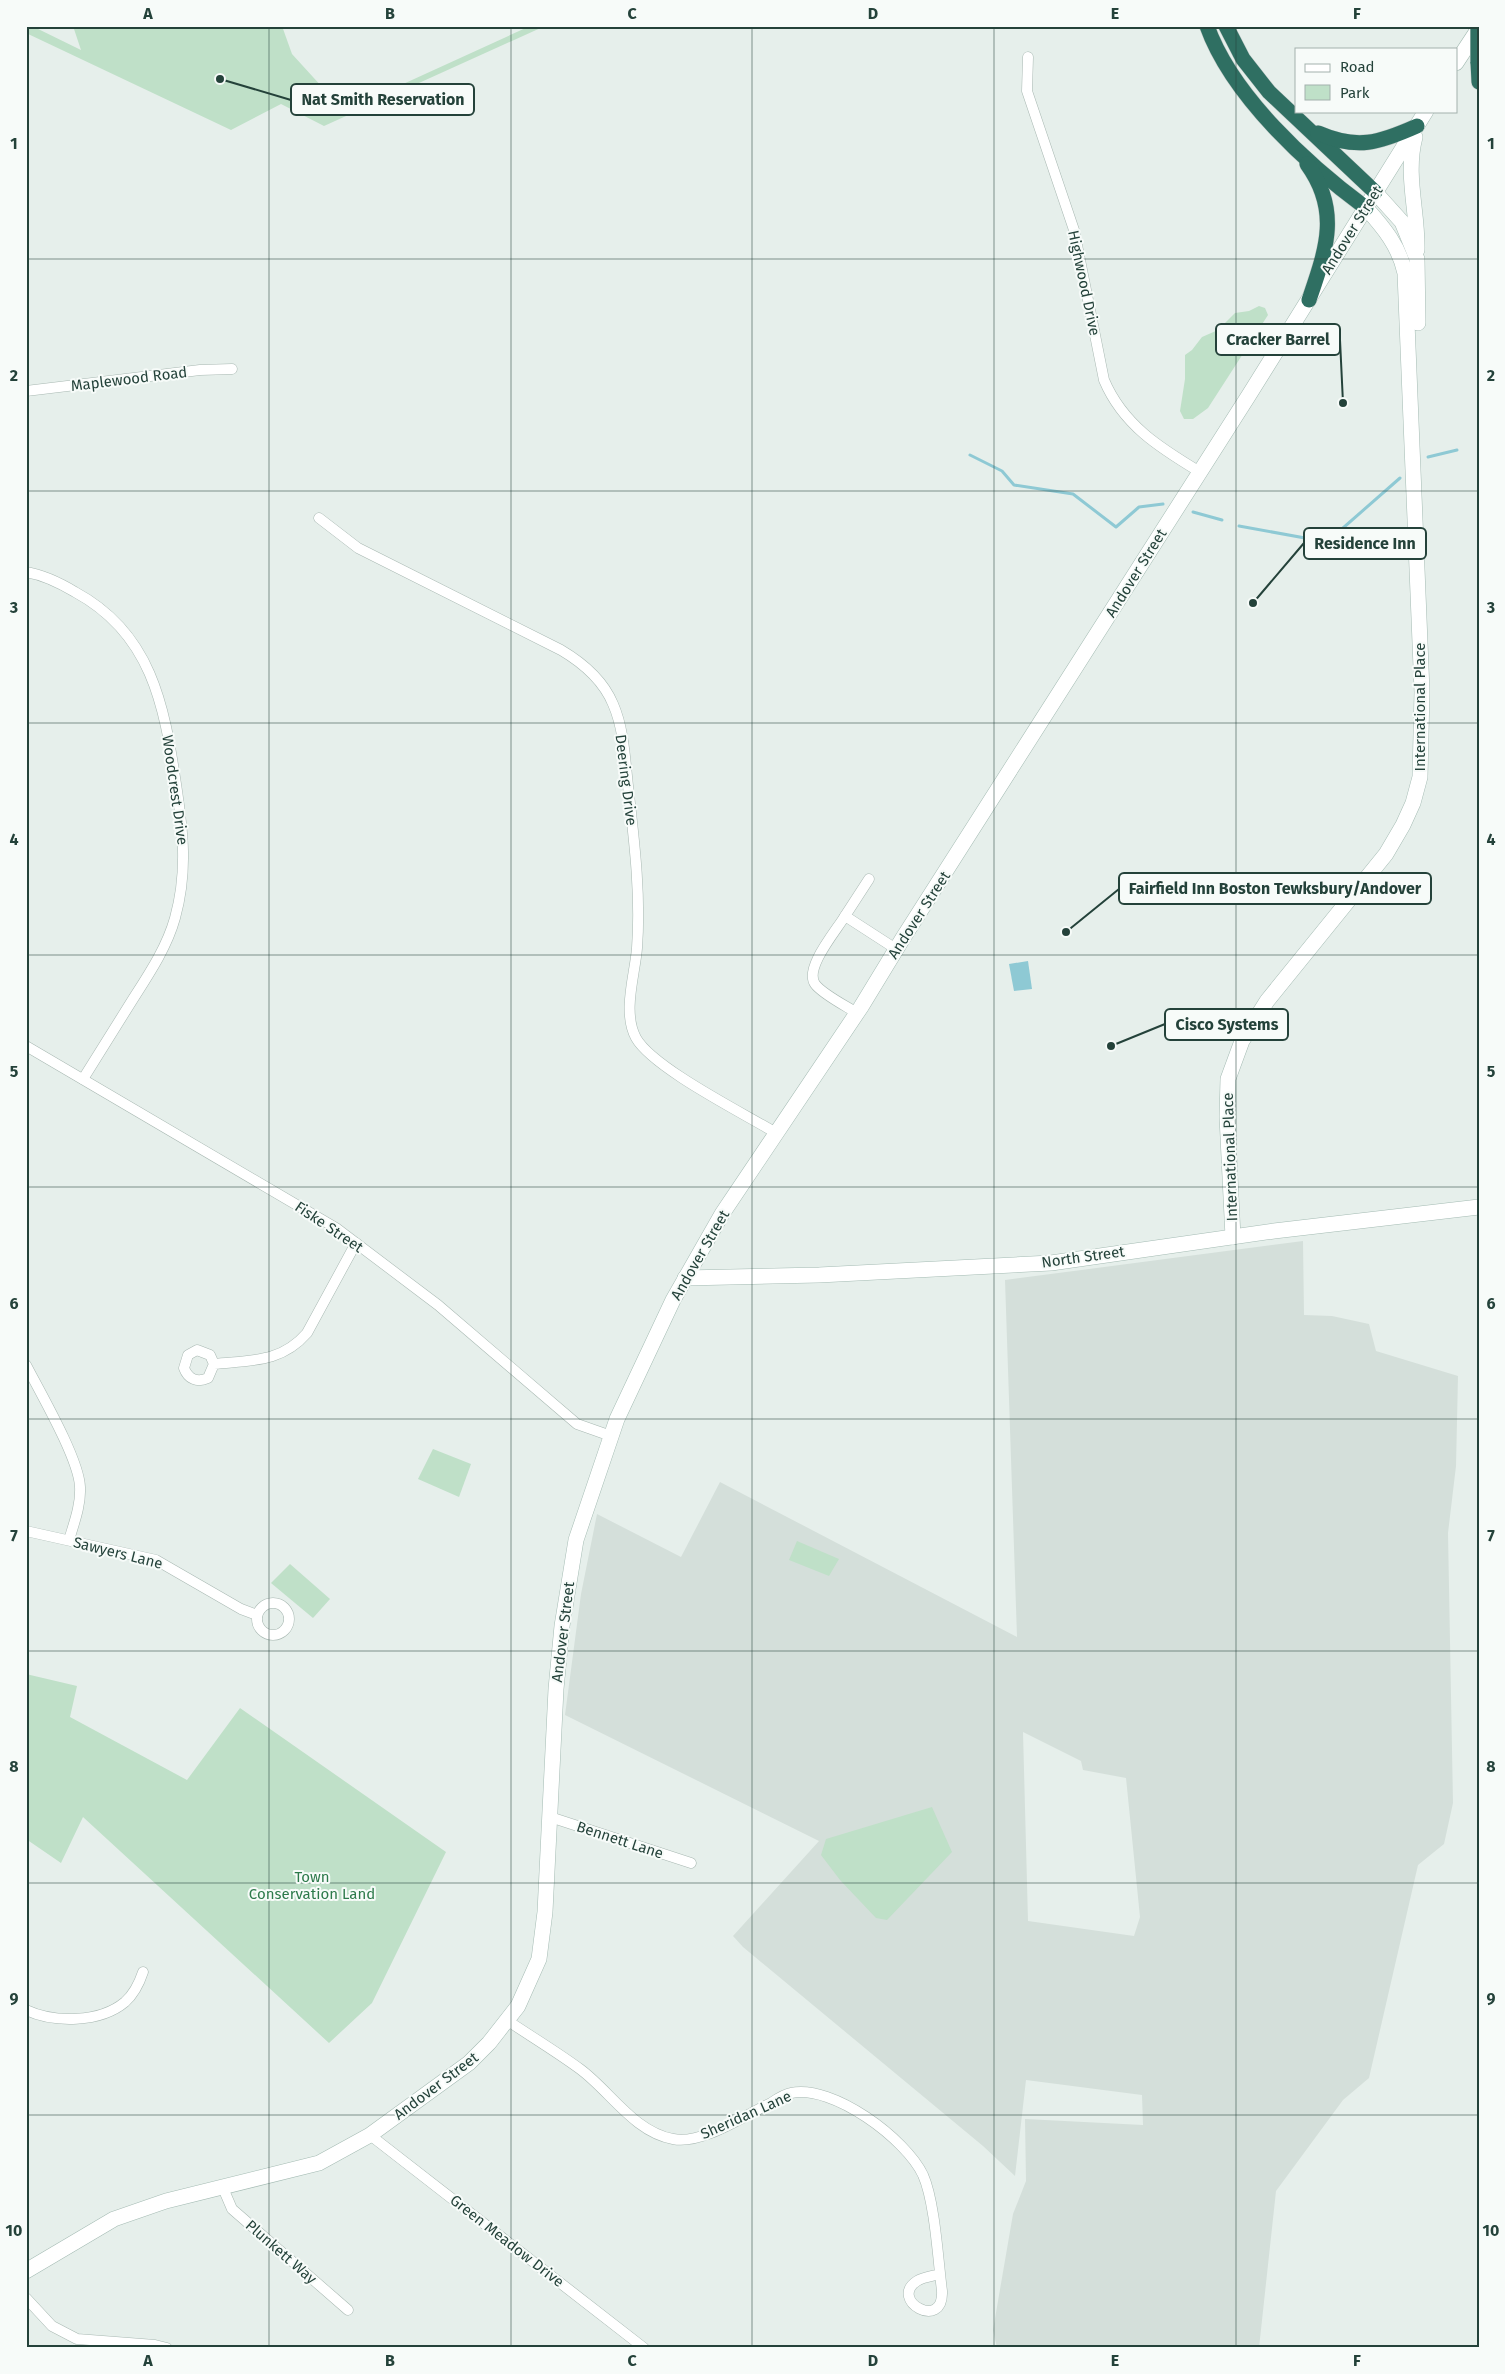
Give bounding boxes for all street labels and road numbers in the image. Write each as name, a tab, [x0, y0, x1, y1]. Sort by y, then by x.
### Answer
street label: Andover Street	[1318, 182, 1387, 278]
street label: Highwood Drive	[1064, 229, 1104, 337]
street label: Maplewood Road	[70, 363, 188, 395]
street label: Andover Street	[1102, 525, 1171, 621]
street label: International Place	[1411, 643, 1429, 772]
street label: Deering Drive	[611, 733, 641, 827]
street label: Woodcrest Drive	[158, 734, 192, 846]
street label: Andover Street	[884, 867, 954, 962]
street label: International Place	[1219, 1092, 1241, 1222]
street label: Fiske Street	[291, 1198, 367, 1257]
street label: Andover Street	[667, 1206, 733, 1303]
street label: North Street	[1040, 1242, 1126, 1272]
street label: Sawyers Lane	[71, 1533, 165, 1573]
street label: Andover Street	[548, 1580, 578, 1683]
street label: Bennett Lane	[574, 1817, 666, 1863]
street label: Andover Street	[390, 2048, 482, 2124]
street label: Sheridan Lane	[698, 2087, 794, 2143]
street label: Green Meadow Drive	[447, 2191, 567, 2291]
street label: Plunkett Way	[242, 2216, 321, 2288]

